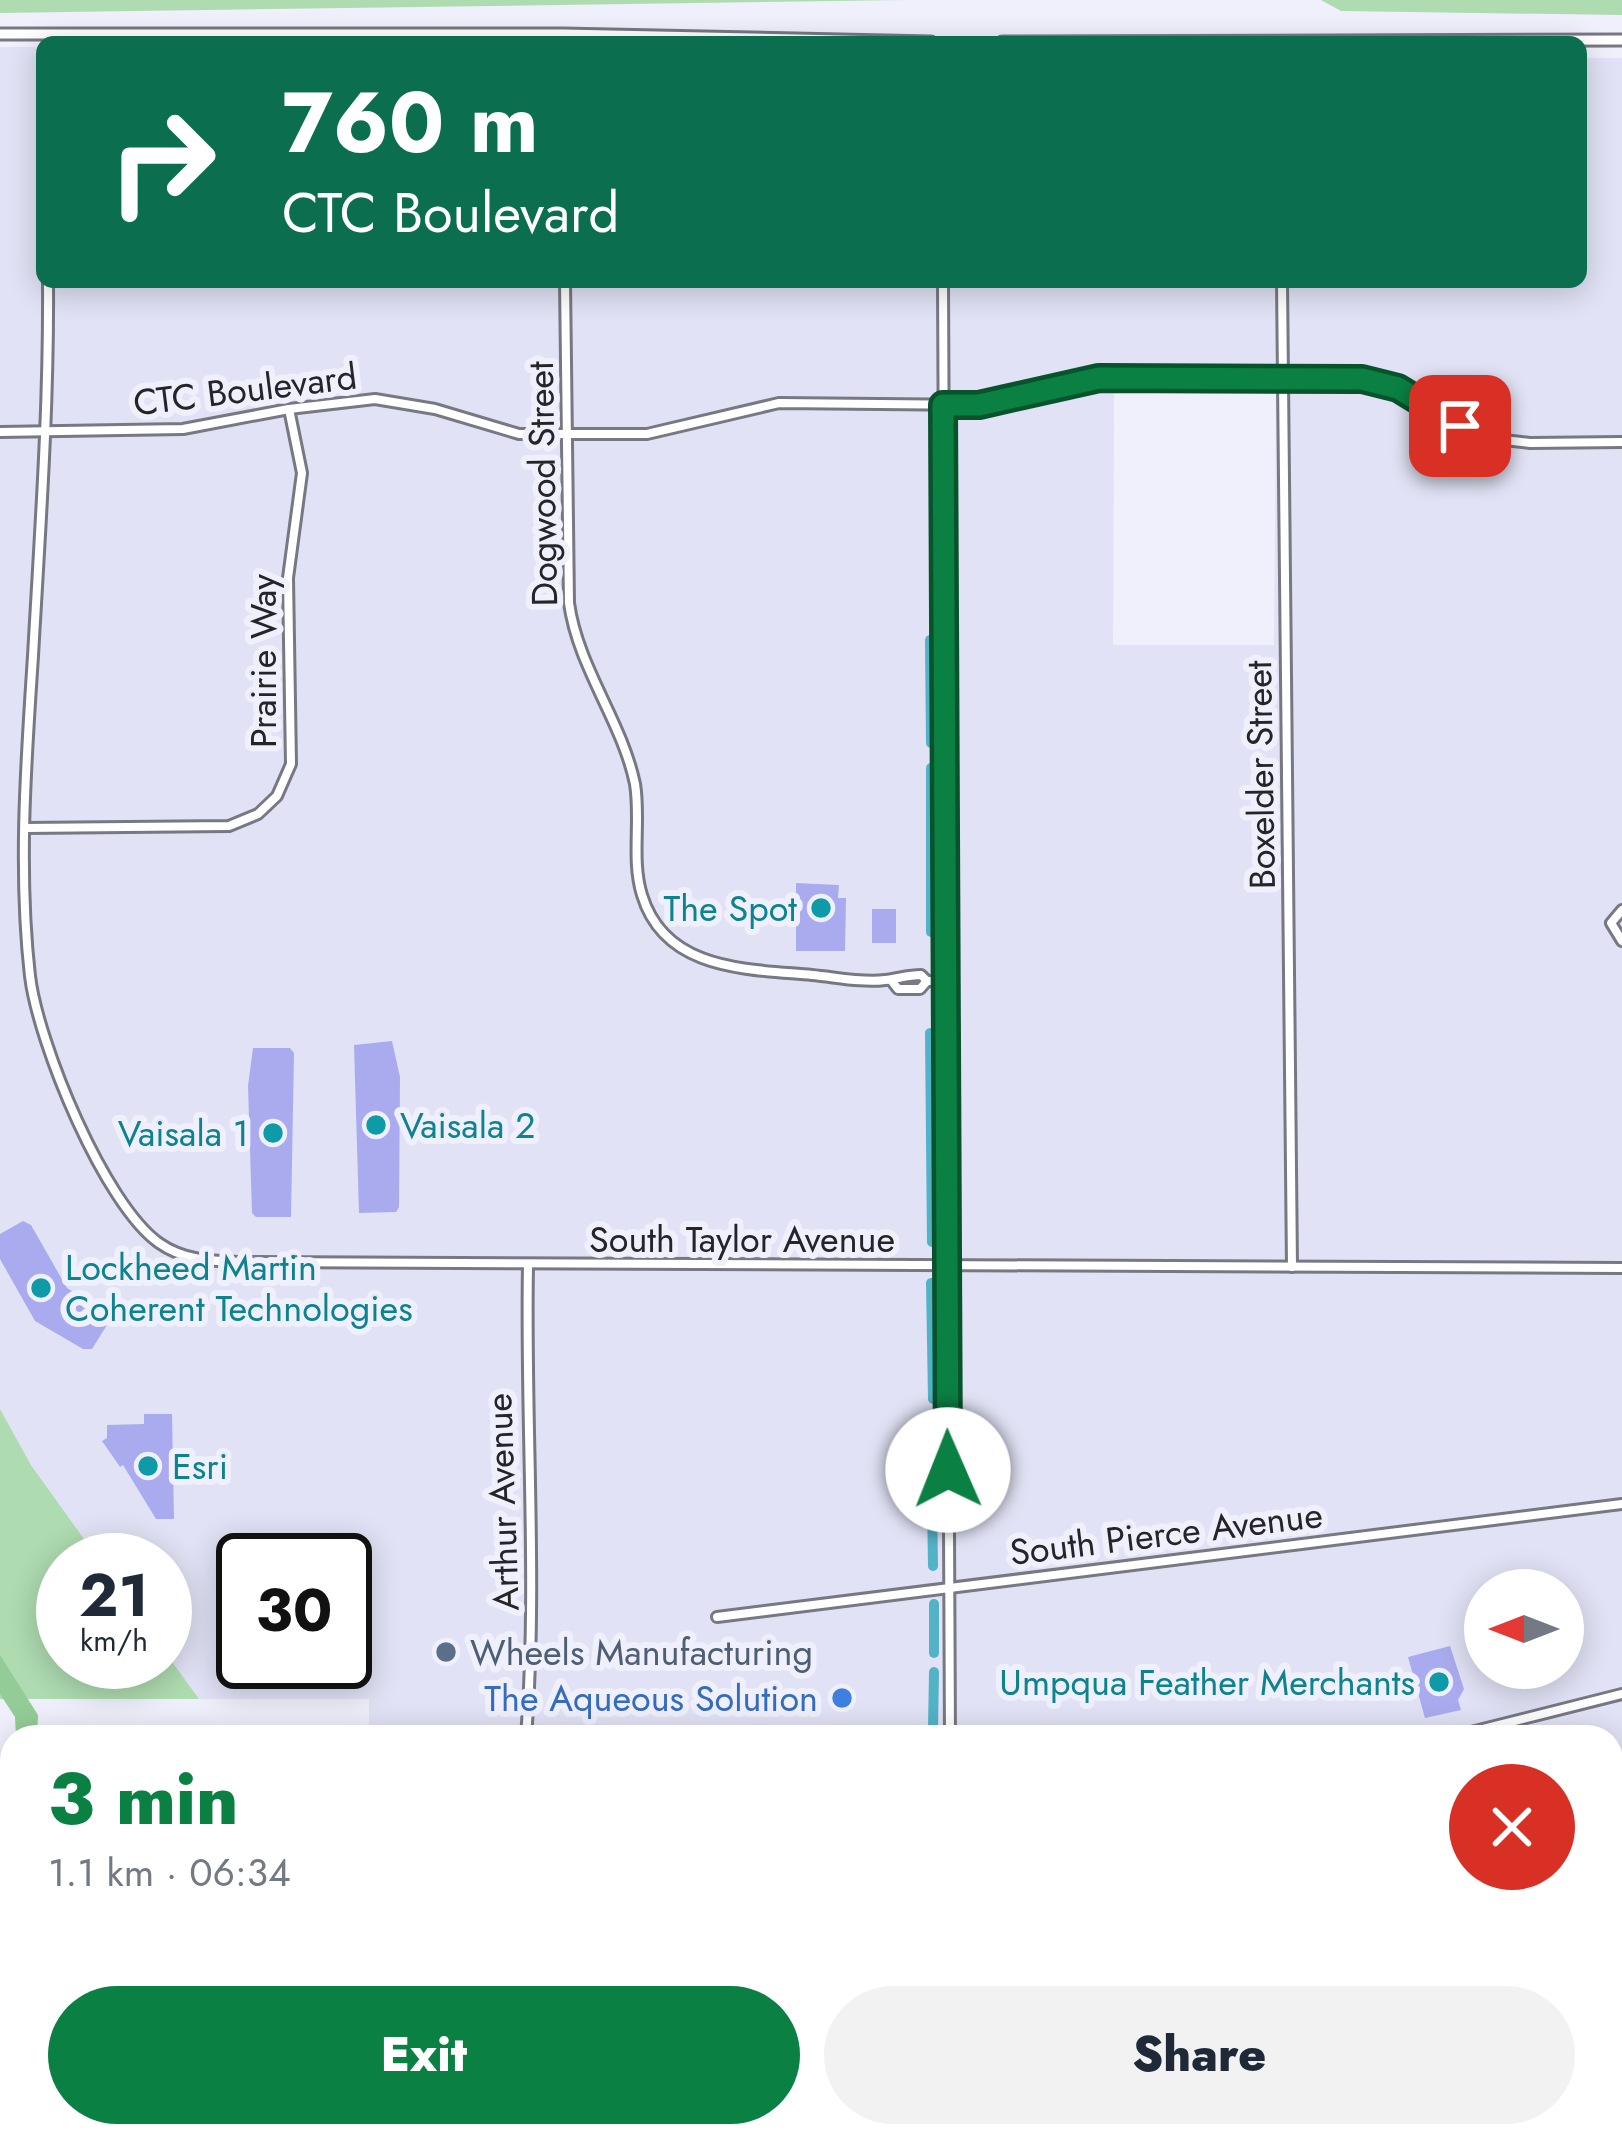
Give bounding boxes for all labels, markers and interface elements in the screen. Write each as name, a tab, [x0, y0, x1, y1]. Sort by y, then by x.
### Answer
text: 760 m	[282, 62, 539, 184]
icon: right	[84, 84, 240, 240]
text: CTC Boulevard	[282, 174, 619, 252]
street label: CTC Boulevard	[130, 349, 360, 429]
street label: Dogwood Street	[514, 361, 570, 607]
pin	[1409, 375, 1511, 477]
icon: arrive	[1427, 393, 1493, 459]
street label: Prairie Way	[237, 574, 289, 748]
street label: Boxelder Street	[1232, 660, 1288, 890]
place label: The Spot	[663, 882, 797, 934]
marker: The Spot	[808, 895, 834, 921]
place label: Vaisala 2	[400, 1099, 536, 1151]
place label: Vaisala 1	[118, 1107, 249, 1159]
marker: Vaisala 2	[363, 1112, 389, 1138]
marker: Vaisala 1	[260, 1120, 286, 1146]
street label: South Taylor Avenue	[589, 1213, 895, 1265]
place label: Lockheed Martin Coherent Technologies	[65, 1241, 413, 1334]
marker: Lockheed Martin Coherent Technologies	[28, 1275, 54, 1301]
street label: Arthur Avenue	[472, 1392, 532, 1612]
position arrow	[885, 1407, 1011, 1533]
place label: Esri	[172, 1440, 228, 1492]
marker: Esri	[135, 1453, 161, 1479]
street label: South Pierce Avenue	[1007, 1488, 1325, 1578]
speed limit sign: 30	[216, 1533, 372, 1689]
text: 21	[79, 1552, 149, 1639]
north arrow	[1464, 1569, 1584, 1689]
map controls	[1464, 1569, 1584, 1689]
text: km/h	[80, 1619, 148, 1662]
place label: Wheels Manufacturing	[470, 1626, 813, 1678]
marker: Wheels Manufacturing	[433, 1639, 459, 1665]
place label: Umpqua Feather Merchants	[999, 1656, 1415, 1708]
marker: Umpqua Feather Merchants	[1426, 1669, 1452, 1695]
place label: The Aqueous Solution	[484, 1672, 818, 1724]
marker: The Aqueous Solution	[829, 1685, 855, 1711]
text: 3 min	[48, 1747, 239, 1851]
button: close	[1449, 1764, 1575, 1890]
text: 1.1 km · 06:34	[48, 1844, 291, 1901]
button: Exit	[48, 1986, 800, 2124]
button: Share	[824, 1986, 1575, 2124]

